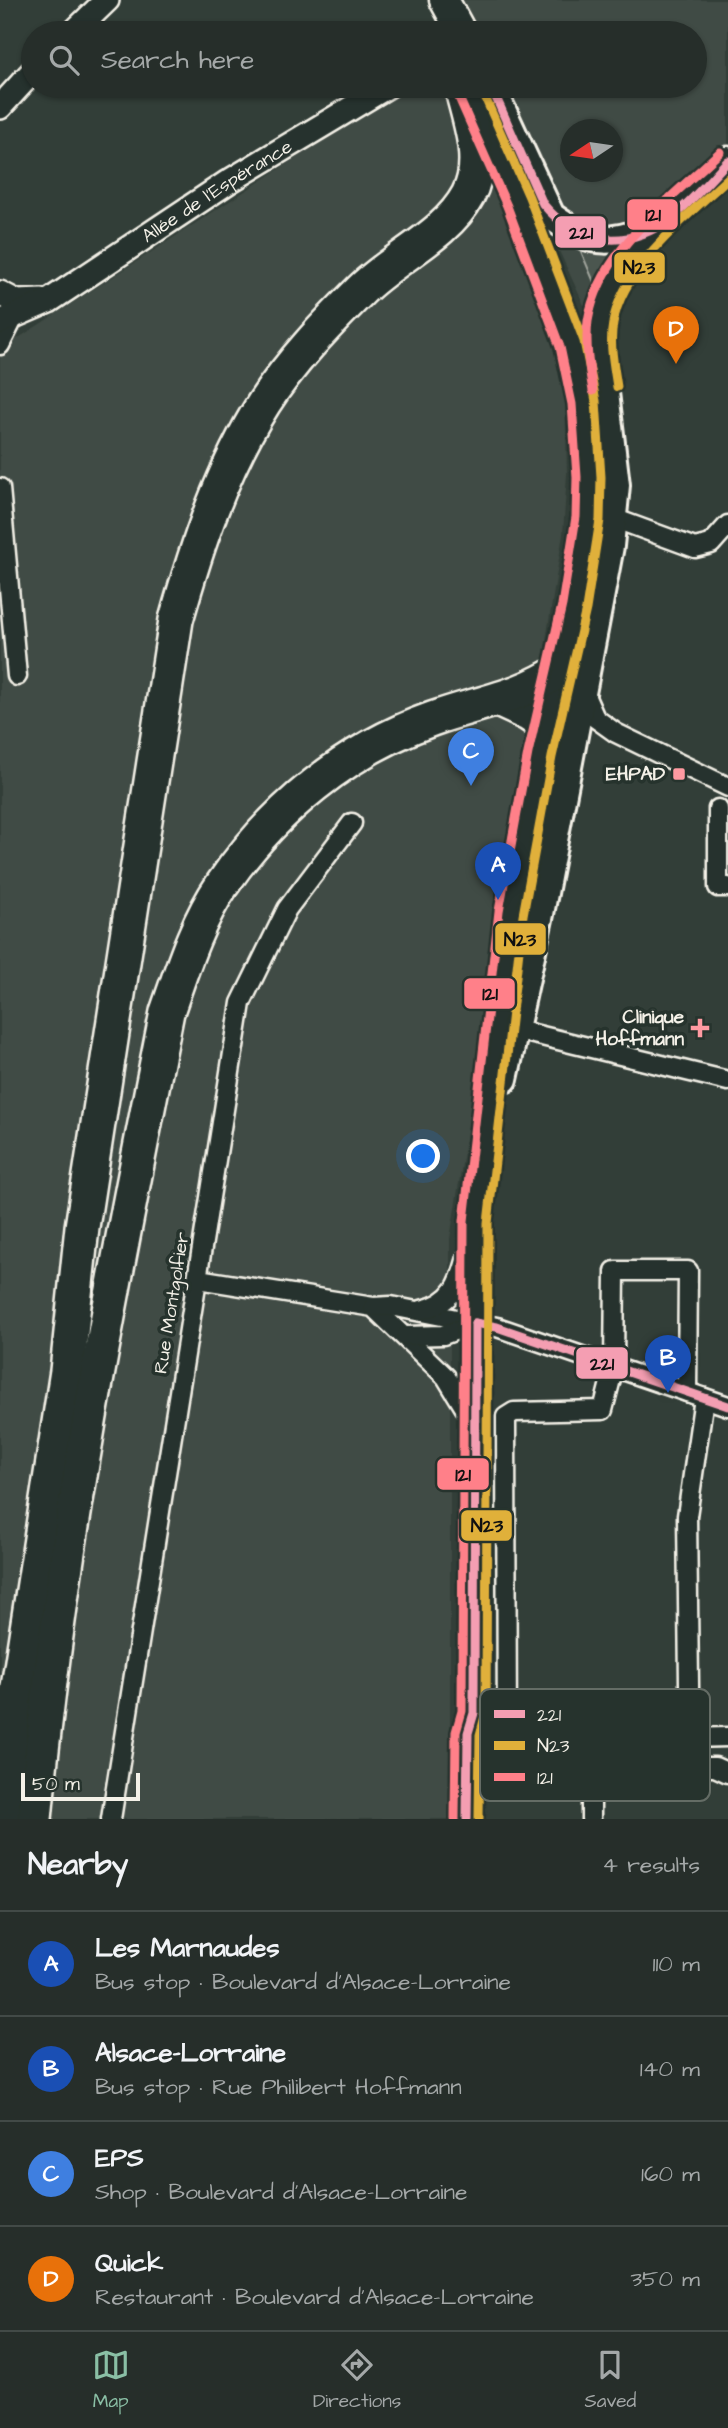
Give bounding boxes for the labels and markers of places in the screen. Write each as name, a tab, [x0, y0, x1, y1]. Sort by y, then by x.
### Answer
pin: D	[653, 306, 699, 364]
pin: C	[448, 728, 494, 786]
place label: EHPAD	[606, 761, 666, 788]
marker: EHPAD	[671, 766, 687, 782]
pin: A	[475, 842, 521, 900]
place label: Clinique Hoffmann	[596, 1004, 685, 1053]
marker: Clinique Hoffmann	[690, 1018, 710, 1038]
pin: B	[645, 1335, 691, 1393]

